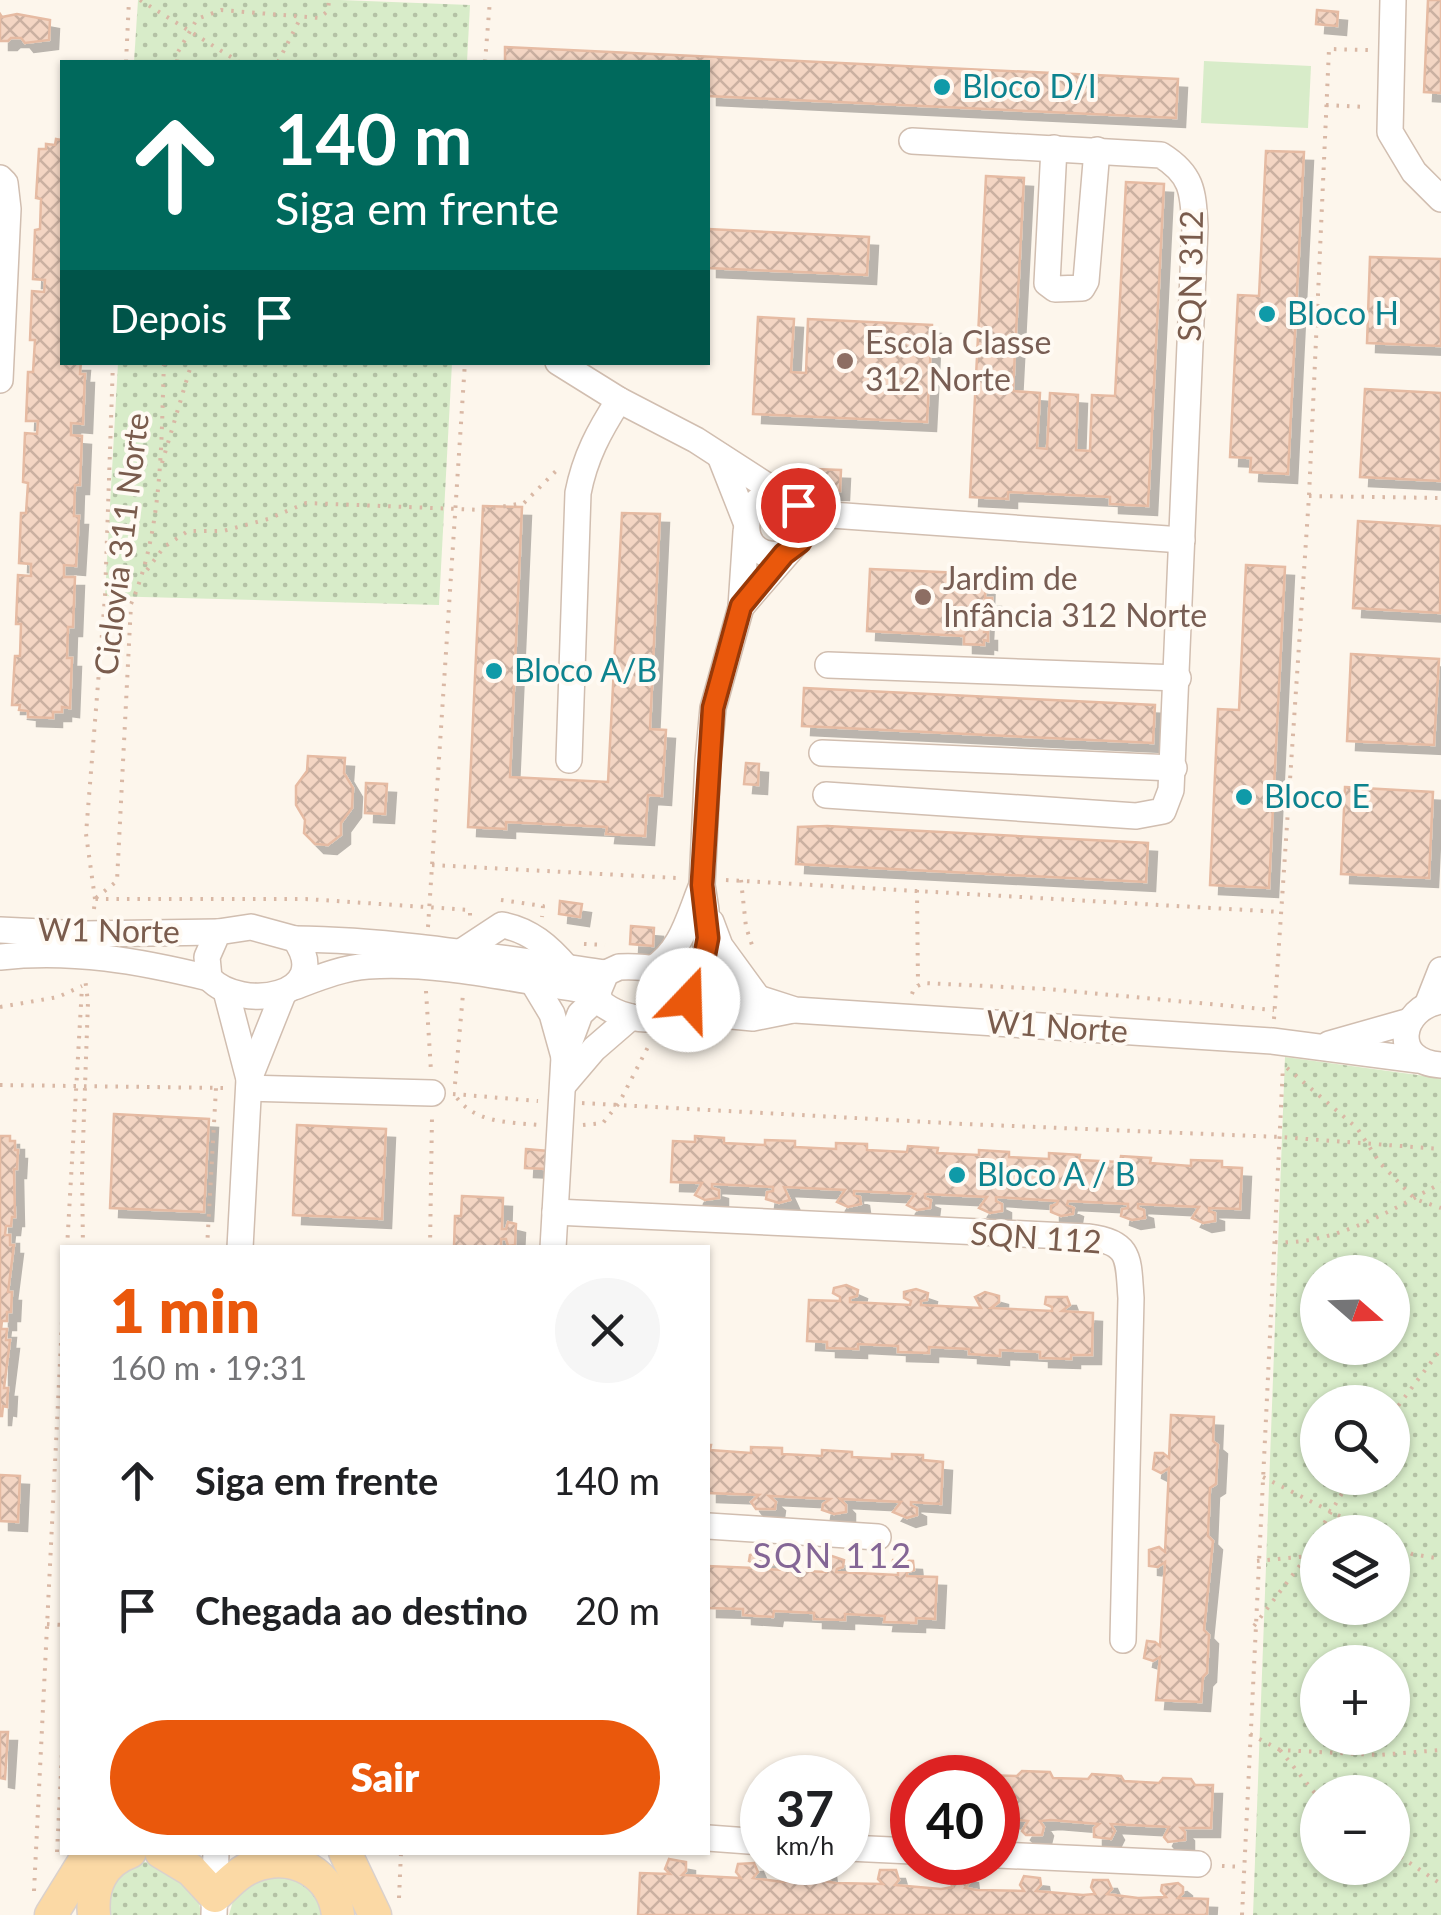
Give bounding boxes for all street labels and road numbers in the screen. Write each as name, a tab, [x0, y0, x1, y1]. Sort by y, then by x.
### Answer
street label: SQN 312	[1169, 210, 1210, 342]
street label: Ciclovia 311 Norte	[85, 411, 156, 677]
street label: W1 Norte	[38, 909, 180, 950]
street label: W1 Norte	[985, 1001, 1129, 1050]
street label: SQN 112	[969, 1212, 1103, 1261]

